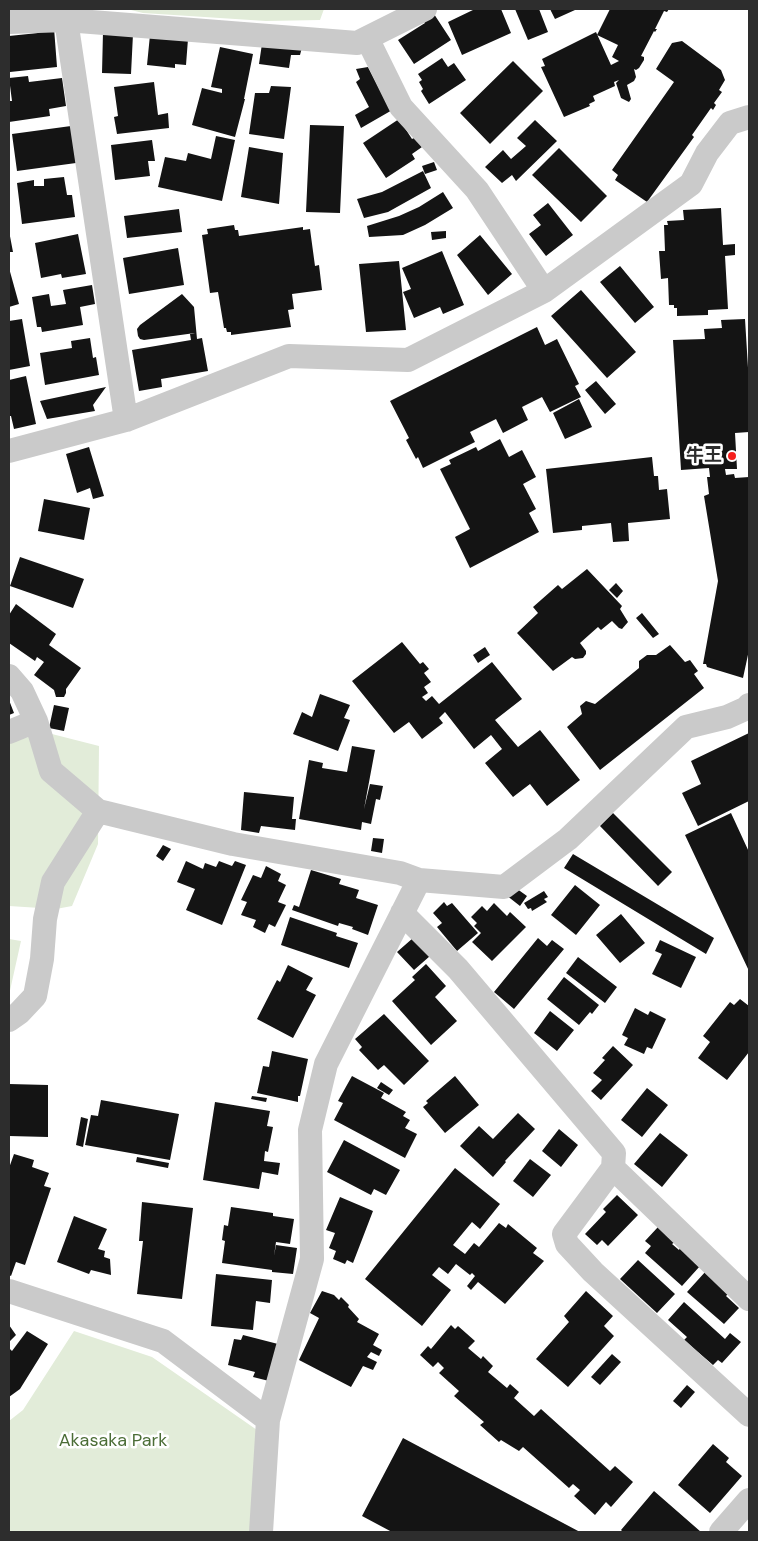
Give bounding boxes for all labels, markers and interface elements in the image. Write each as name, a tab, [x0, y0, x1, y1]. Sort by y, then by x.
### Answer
place label: 牛王	[686, 445, 722, 467]
marker: 牛王	[726, 450, 738, 462]
park label: Akasaka Park	[59, 1430, 167, 1452]

